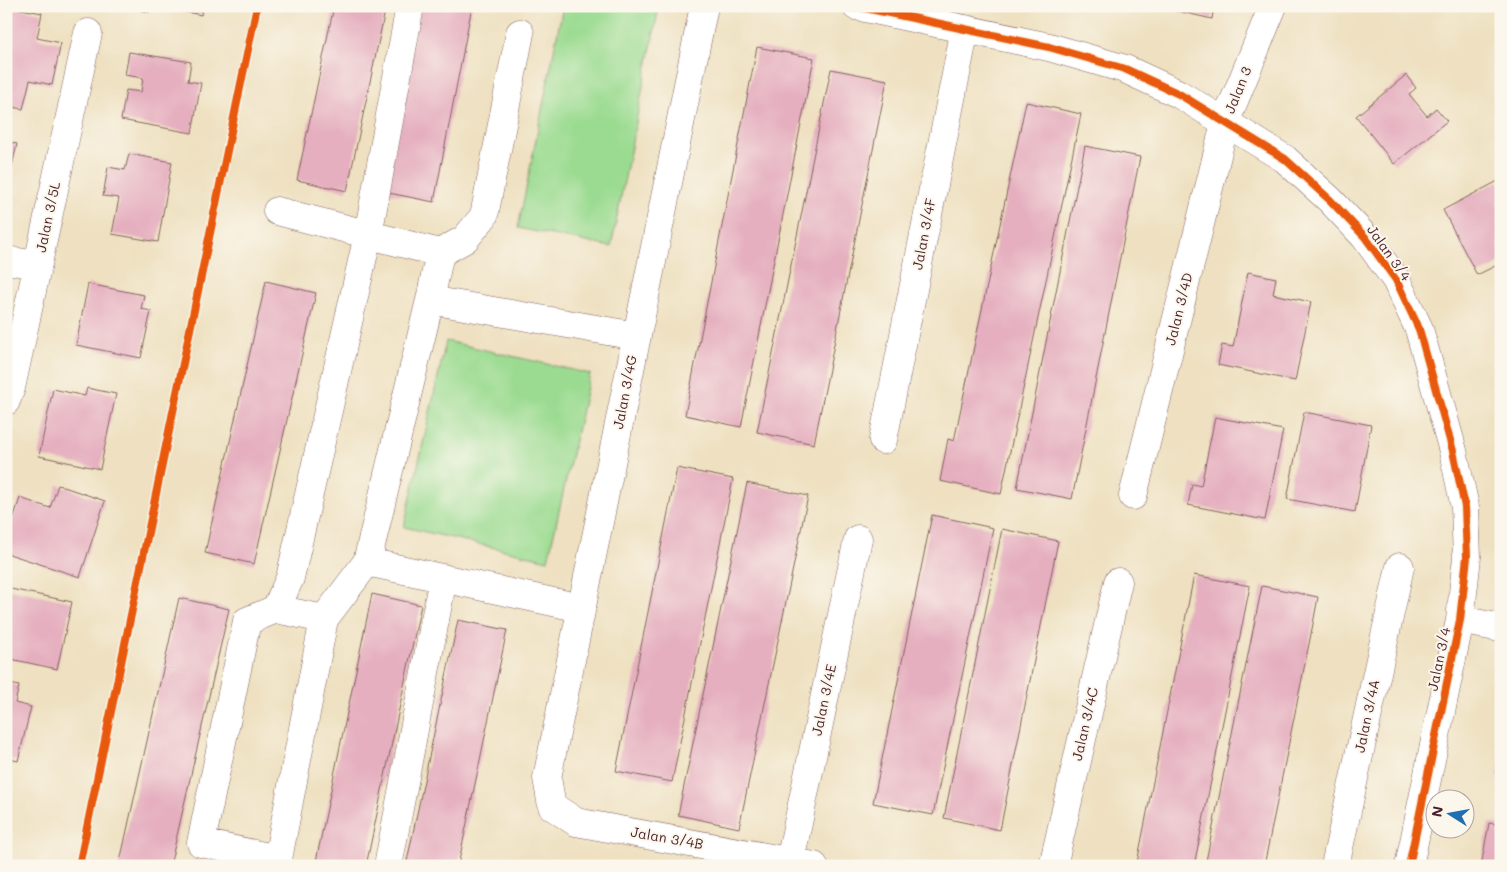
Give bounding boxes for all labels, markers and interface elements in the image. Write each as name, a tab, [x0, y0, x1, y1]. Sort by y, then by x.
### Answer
street label: Jalan 3	[1220, 63, 1256, 116]
street label: Jalan 3/5L	[31, 179, 64, 254]
street label: Jalan 3/4F	[907, 196, 940, 271]
street label: Jalan 3/4	[1363, 221, 1416, 285]
street label: Jalan 3/4D	[1160, 271, 1197, 347]
street label: Jalan 3/4G	[608, 353, 641, 431]
street label: Jalan 3/4	[1422, 625, 1455, 692]
street label: Jalan 3/4E	[807, 662, 840, 737]
street label: Jalan 3/4A	[1349, 678, 1384, 754]
street label: Jalan 3/4C	[1067, 685, 1102, 762]
north arrow	[1424, 790, 1474, 840]
text: N	[1426, 804, 1447, 818]
street label: Jalan 3/4B	[629, 822, 705, 853]

